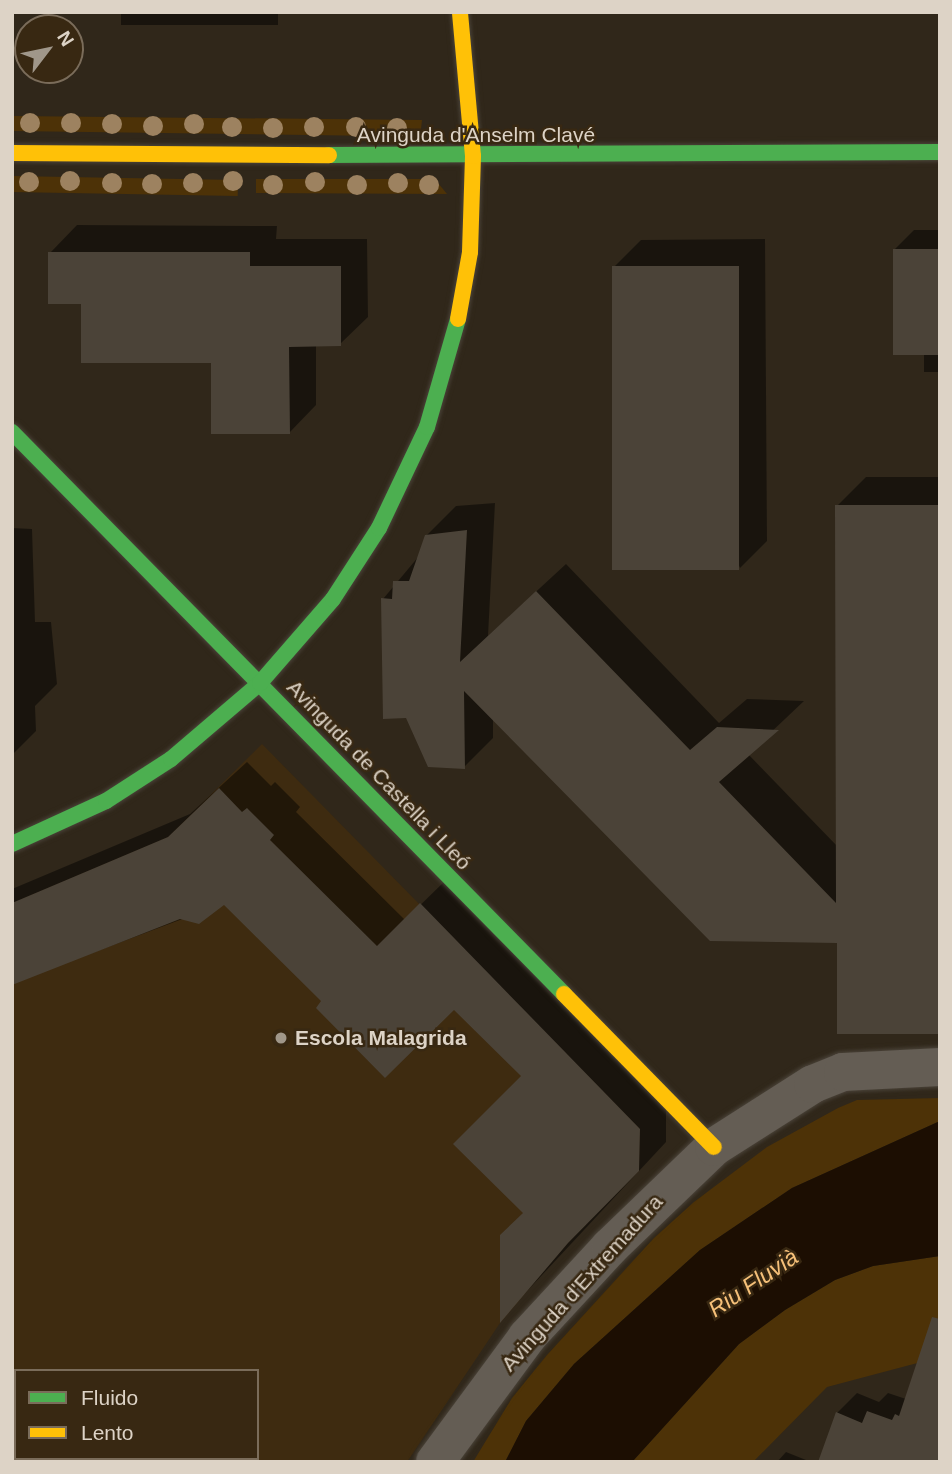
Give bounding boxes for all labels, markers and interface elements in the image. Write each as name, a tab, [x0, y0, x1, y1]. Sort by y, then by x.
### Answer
north arrow	[14, 14, 84, 84]
text: N	[53, 27, 78, 50]
street label: Avinguda d'Anselm Clavé	[357, 122, 595, 148]
street label: Avinguda de Castella i Lleó	[282, 675, 476, 875]
place label: Escola Malagrida	[295, 1025, 467, 1051]
marker: Escola Malagrida	[273, 1030, 289, 1046]
street label: Avinguda d'Extremadura	[496, 1190, 668, 1376]
water label: Riu Fluvià	[703, 1243, 803, 1323]
legend	[14, 1369, 259, 1460]
text: Fluido	[81, 1386, 138, 1409]
text: Lento	[81, 1421, 134, 1444]

